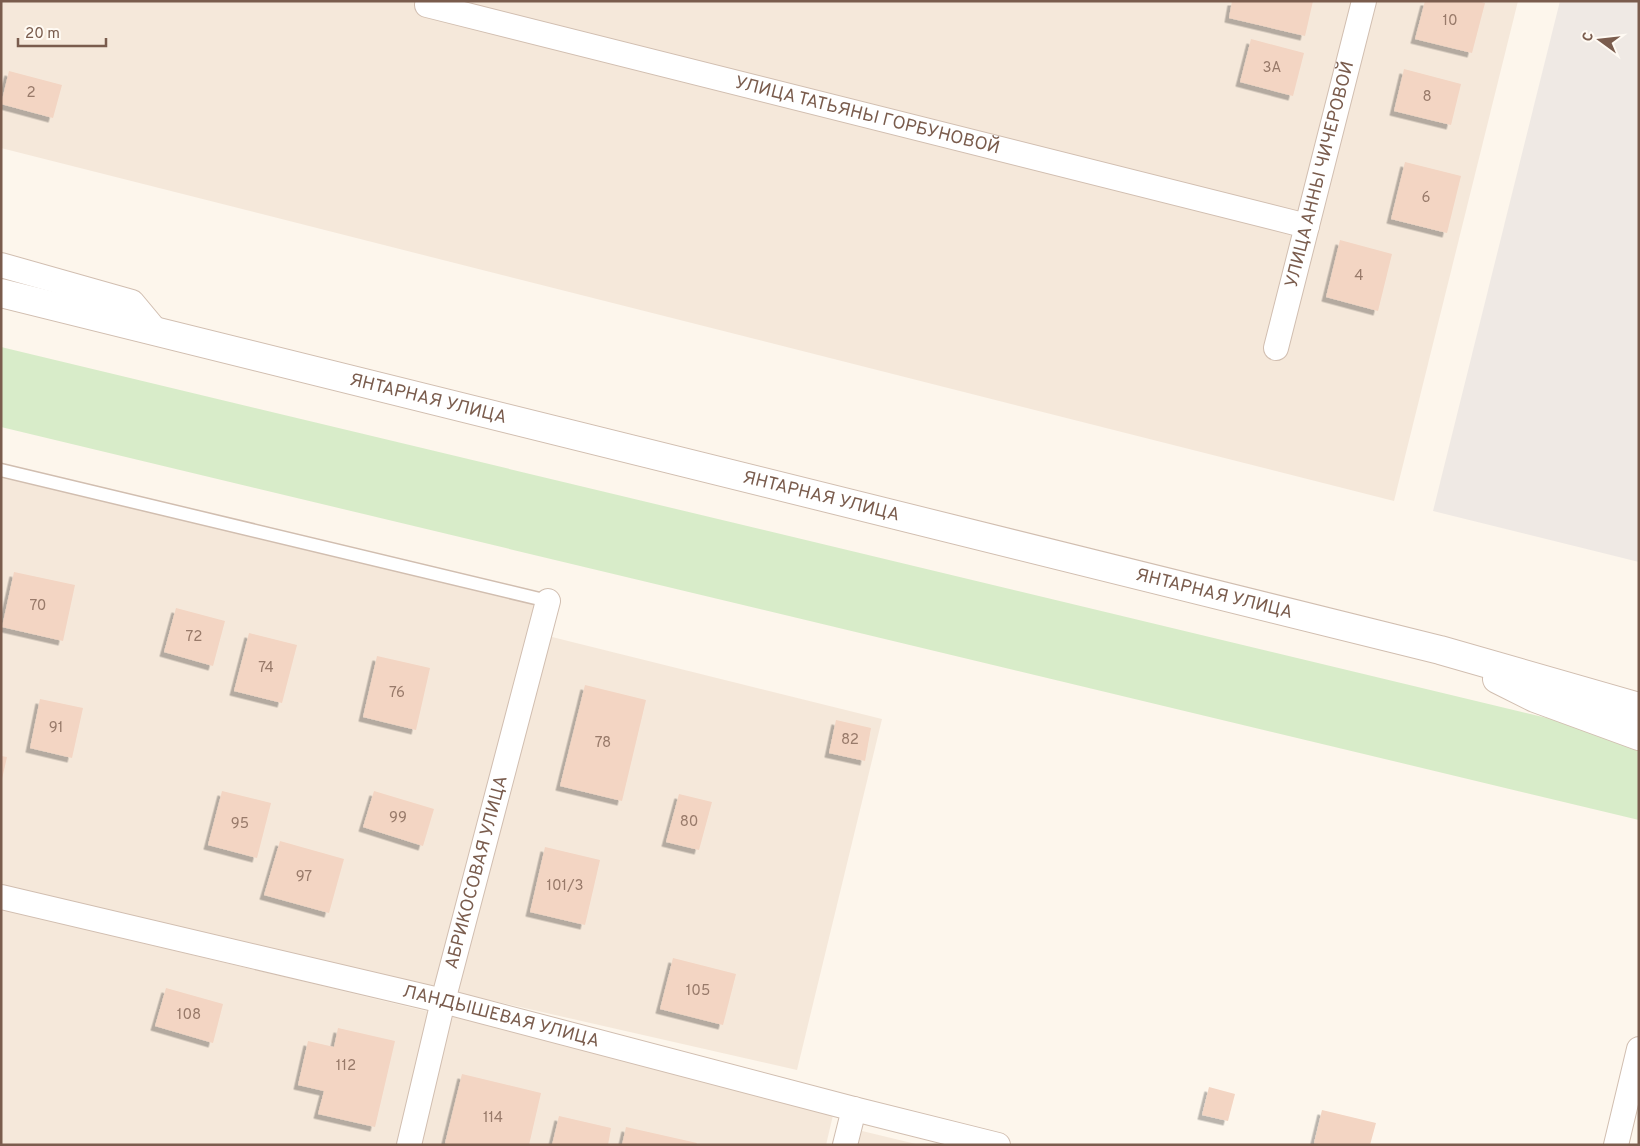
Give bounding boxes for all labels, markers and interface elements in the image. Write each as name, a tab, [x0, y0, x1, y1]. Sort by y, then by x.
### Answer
house number: 10	[1442, 12, 1458, 31]
scale bar	[18, 15, 105, 47]
north arrow	[1575, 15, 1625, 65]
text: 20 m	[25, 25, 60, 44]
text: С	[1580, 30, 1598, 44]
street label: УЛИЦА АННЫ ЧИЧЕРОВОЙ	[1280, 58, 1360, 290]
house number: 3А	[1262, 59, 1282, 78]
street label: УЛИЦА ТАТЬЯНЫ ГОРБУНОВОЙ	[732, 71, 1003, 160]
house number: 2	[26, 84, 36, 103]
house number: 8	[1422, 88, 1432, 107]
house number: 6	[1422, 189, 1431, 208]
house number: 4	[1354, 267, 1364, 286]
street label: ЯНТАРНАЯ УЛИЦА	[347, 368, 509, 430]
street label: ЯНТАРНАЯ УЛИЦА	[740, 466, 902, 527]
street label: ЯНТАРНАЯ УЛИЦА	[1133, 563, 1295, 625]
house number: 70	[29, 597, 47, 616]
house number: 72	[186, 628, 202, 647]
house number: 74	[258, 659, 274, 678]
house number: 76	[389, 684, 405, 703]
house number: 91	[49, 719, 63, 738]
house number: 82	[841, 731, 859, 750]
house number: 78	[595, 734, 611, 753]
street label: АБРИКОСОВАЯ УЛИЦА	[440, 773, 513, 972]
house number: 99	[389, 809, 407, 828]
house number: 80	[680, 813, 698, 832]
house number: 95	[231, 815, 249, 834]
house number: 97	[296, 868, 312, 887]
house number: 101/3	[546, 877, 584, 896]
street label: ЛАНДЫШЕВАЯ УЛИЦА	[400, 980, 602, 1053]
house number: 105	[686, 982, 710, 1001]
house number: 108	[177, 1006, 201, 1025]
house number: 112	[336, 1057, 356, 1076]
house number: 114	[483, 1109, 503, 1128]

